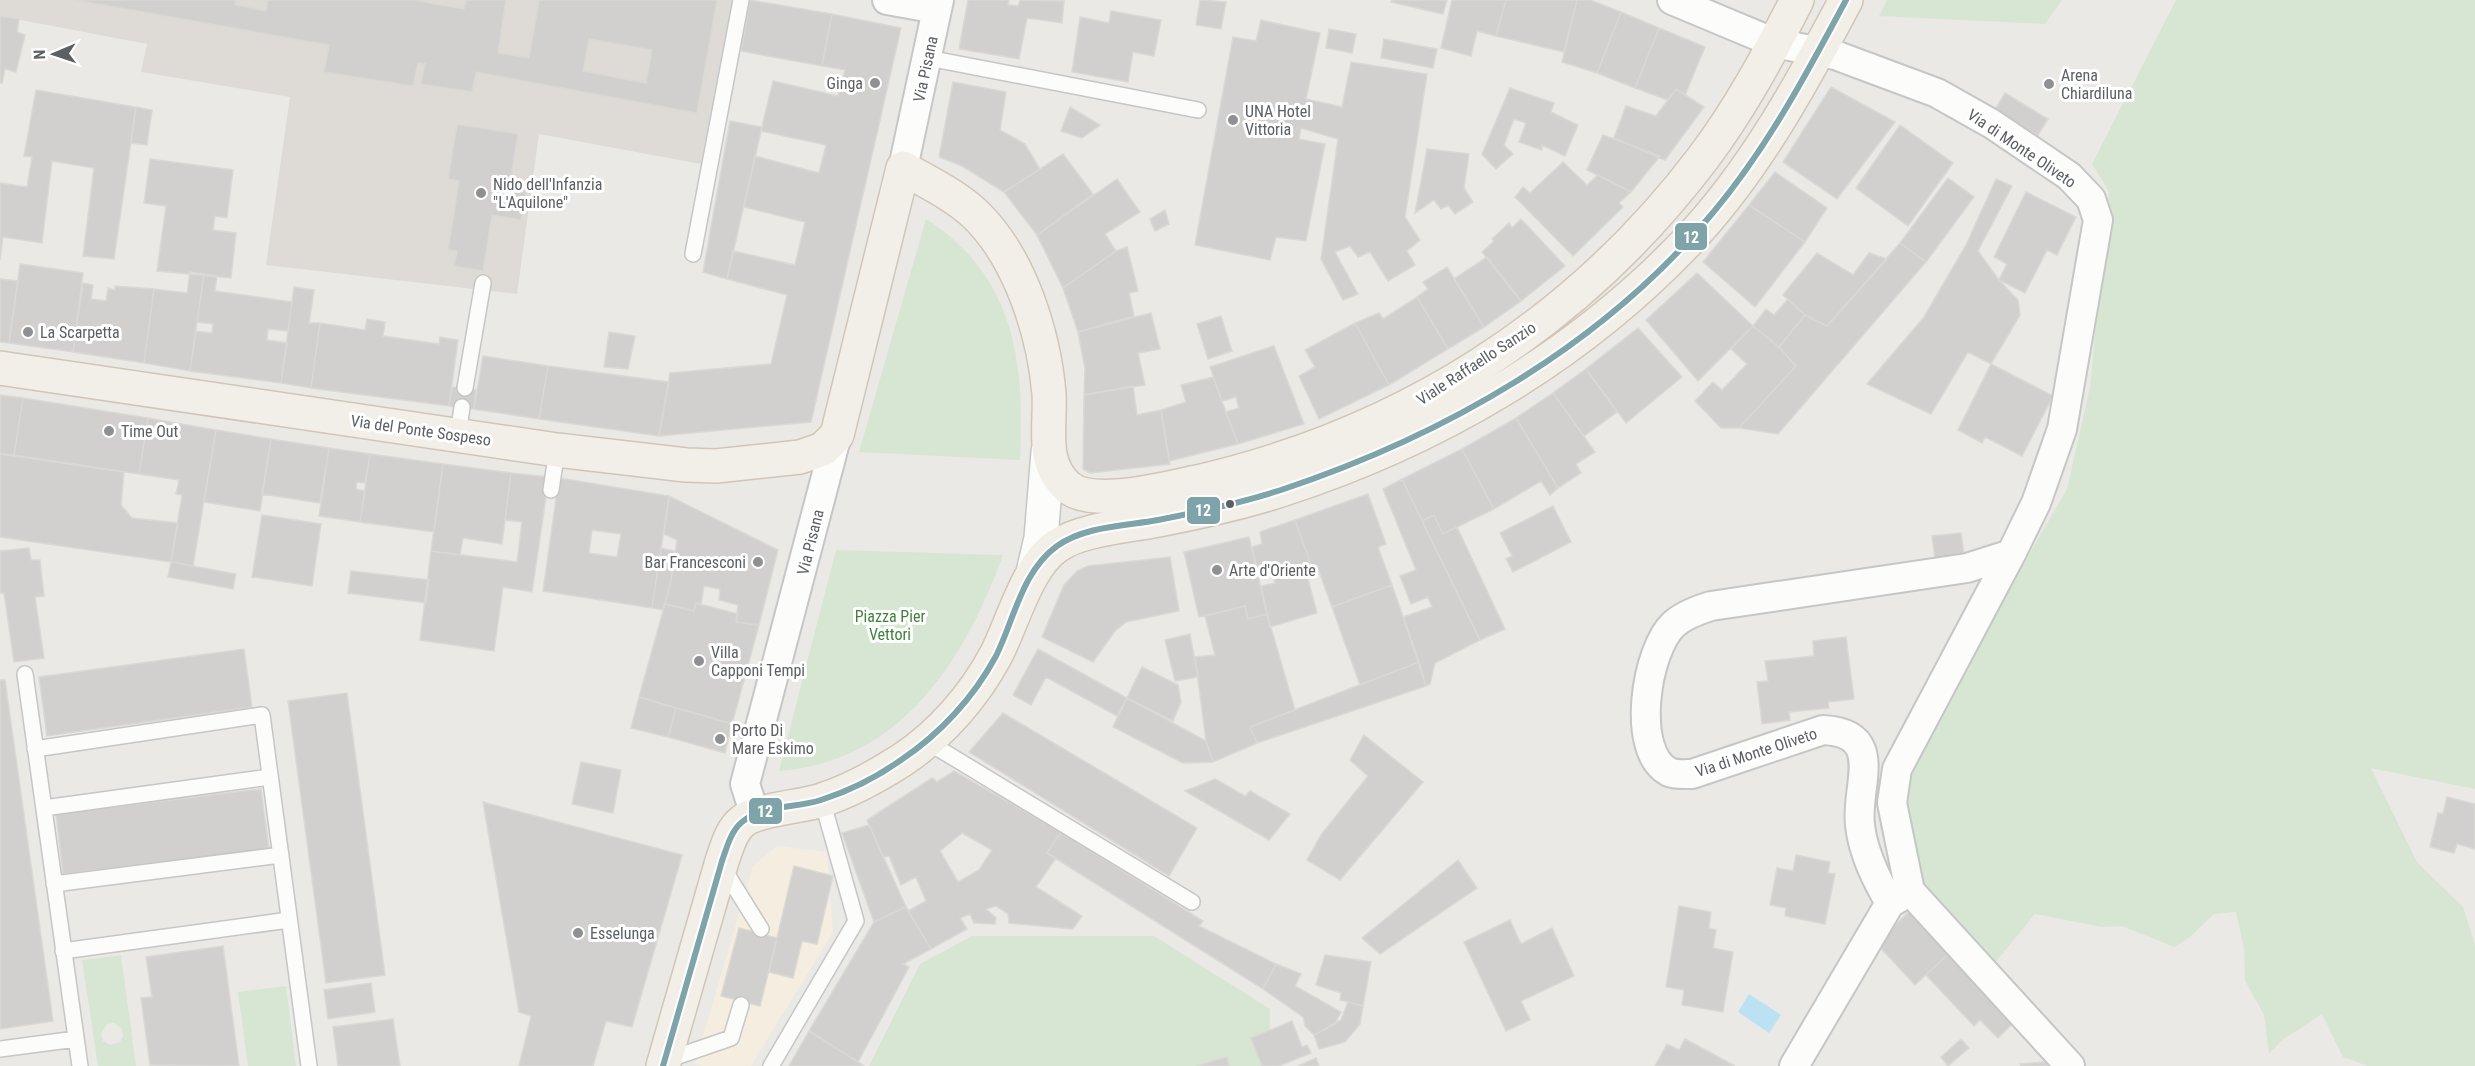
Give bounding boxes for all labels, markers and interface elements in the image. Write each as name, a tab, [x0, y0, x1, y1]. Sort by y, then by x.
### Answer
north arrow	[24, 24, 84, 84]
street label: Via Pisana	[909, 34, 942, 104]
text: N	[30, 49, 49, 60]
place label: Arena Chiardiluna	[2061, 66, 2132, 103]
place label: Ginga	[827, 74, 863, 93]
marker: Ginga	[868, 76, 882, 90]
marker: Arena Chiardiluna	[2042, 77, 2056, 91]
place label: UNA Hotel Vittoria	[1245, 102, 1311, 139]
street label: Via di Monte Oliveto	[1964, 105, 2080, 192]
marker: UNA Hotel Vittoria	[1226, 113, 1240, 127]
place label: Nido dell'Infanzia "L'Aquilone"	[493, 175, 602, 212]
marker: Nido dell'Infanzia "L'Aquilone"	[474, 186, 488, 200]
line badge: 12	[1674, 222, 1708, 251]
text: 12	[1683, 228, 1699, 247]
street label: Viale Raffaello Sanzio	[1413, 318, 1539, 409]
place label: La Scarpetta	[40, 323, 120, 342]
marker: La Scarpetta	[21, 325, 35, 339]
street label: Via del Ponte Sospeso	[350, 411, 492, 450]
place label: Time Out	[121, 422, 179, 441]
marker: Time Out	[102, 424, 116, 438]
line badge: 12	[1186, 496, 1221, 525]
unlabelled marker	[1224, 498, 1236, 510]
text: 12	[1195, 501, 1211, 520]
street label: Via Pisana	[793, 507, 828, 577]
place label: Bar Francesconi	[645, 553, 746, 572]
marker: Bar Francesconi	[751, 555, 765, 569]
place label: Arte d'Oriente	[1229, 561, 1316, 580]
marker: Arte d'Oriente	[1210, 563, 1224, 577]
park label: Piazza Pier Vettori	[855, 607, 925, 644]
place label: Villa Capponi Tempi	[711, 643, 805, 680]
marker: Villa Capponi Tempi	[692, 654, 706, 668]
place label: Porto Di Mare Eskimo	[732, 721, 814, 758]
street label: Via di Monte Oliveto	[1693, 724, 1819, 781]
marker: Porto Di Mare Eskimo	[713, 732, 727, 746]
line badge: 12	[748, 797, 783, 825]
text: 12	[757, 802, 773, 821]
place label: Esselunga	[590, 924, 655, 943]
marker: Esselunga	[571, 926, 585, 940]

